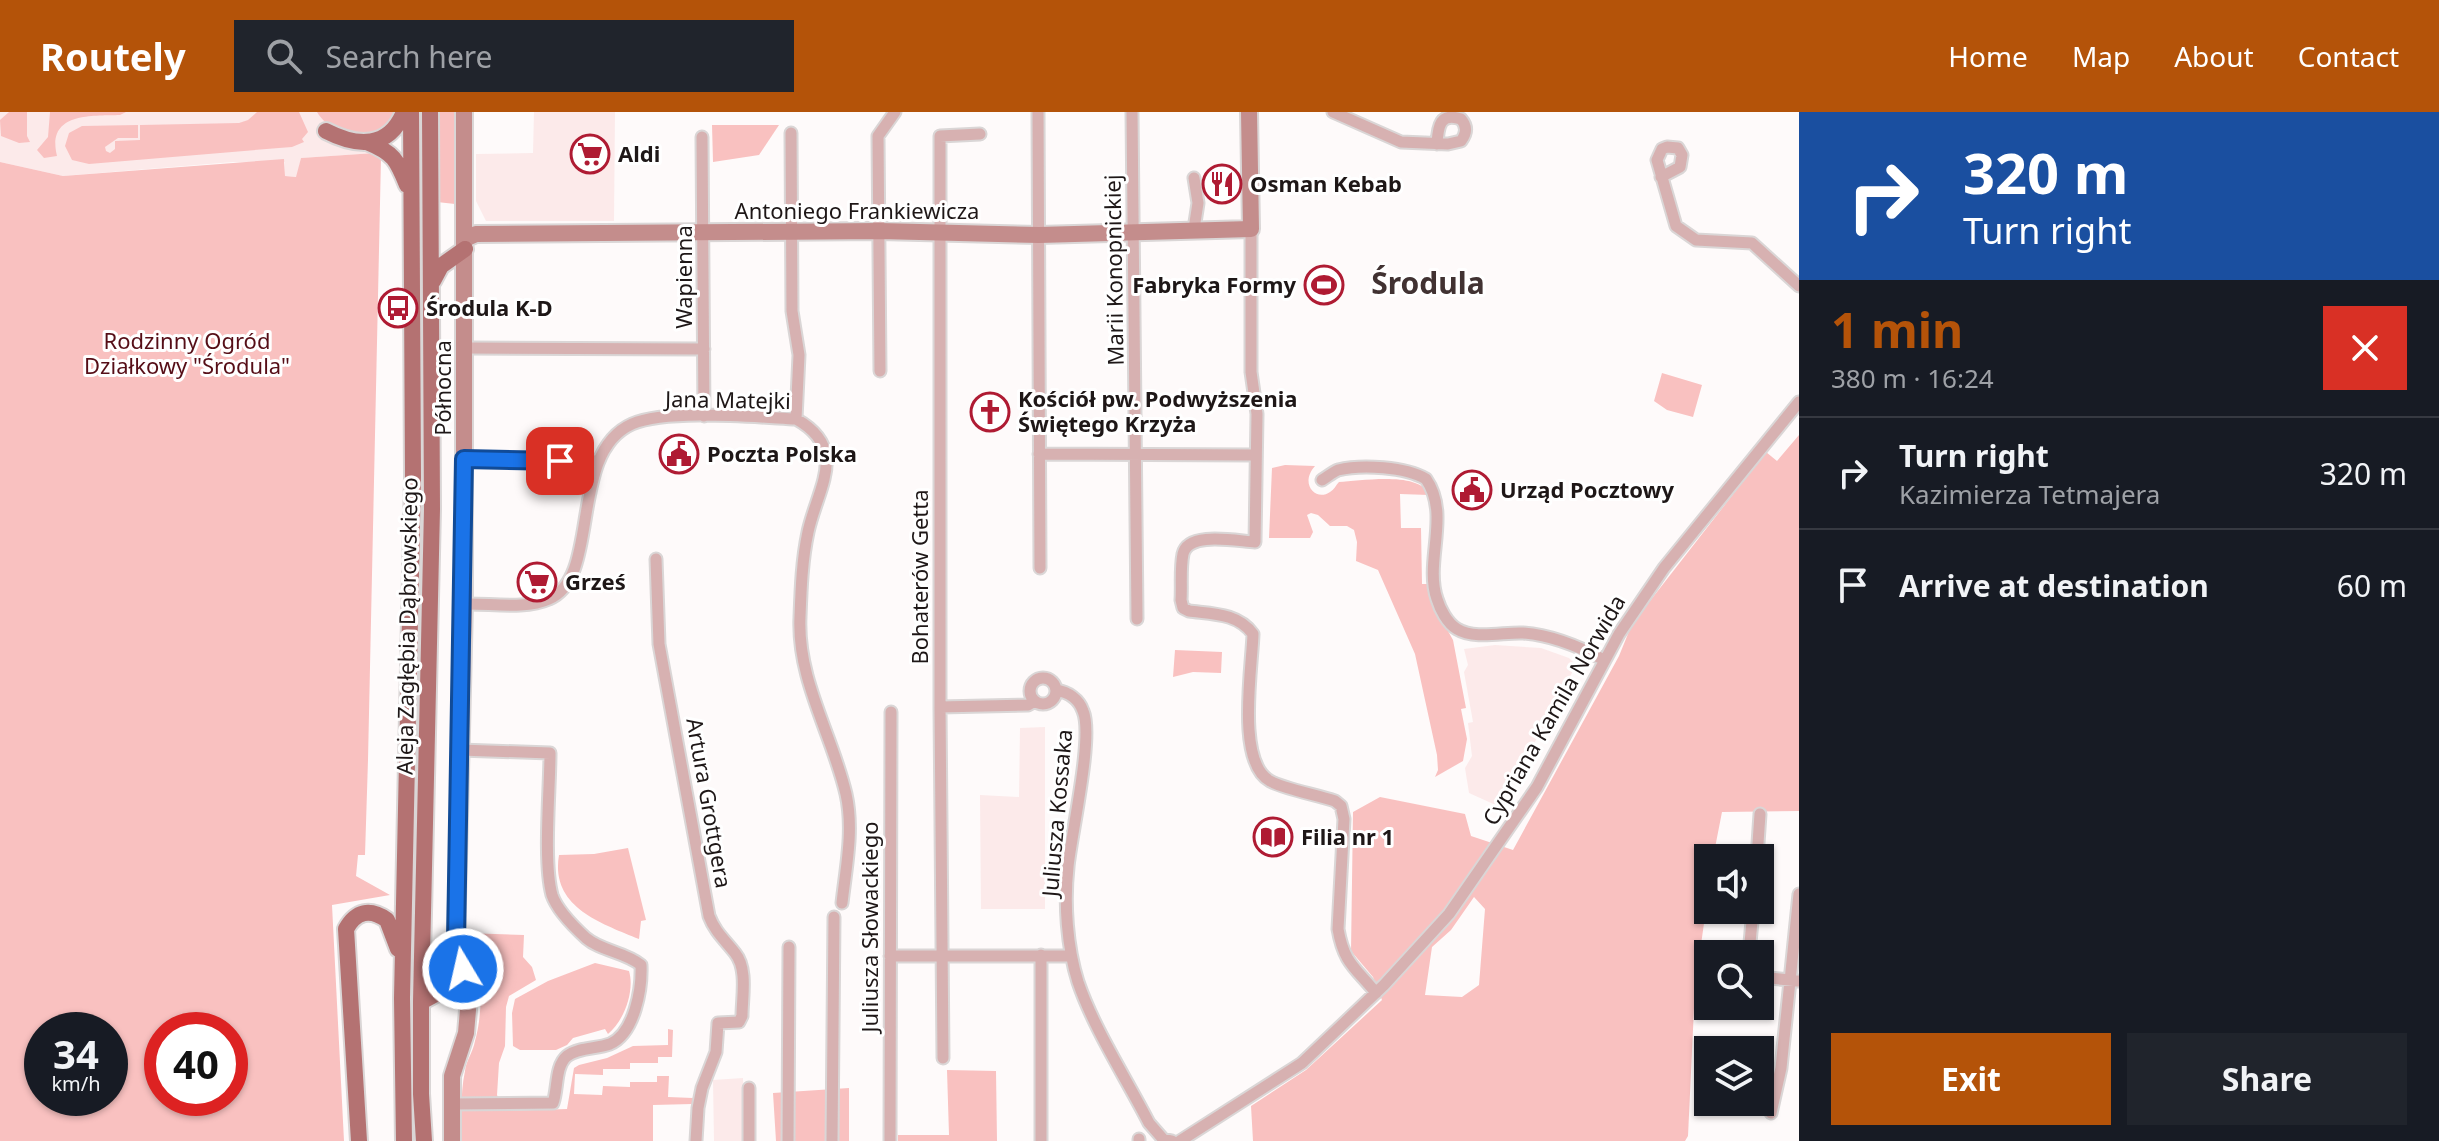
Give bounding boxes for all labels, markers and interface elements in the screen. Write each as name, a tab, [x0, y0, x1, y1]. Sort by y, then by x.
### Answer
search box	[234, 20, 794, 92]
text: Routely	[40, 30, 186, 82]
icon: search	[262, 34, 306, 78]
text: Search here	[326, 36, 493, 77]
text: Home	[1948, 37, 2028, 75]
text: Map	[2072, 37, 2130, 75]
text: About	[2174, 37, 2254, 75]
text: Contact	[2298, 37, 2399, 75]
supermarket icon: Aldi	[569, 133, 611, 175]
text: 320 m	[1963, 134, 2128, 210]
place label: Aldi	[618, 138, 660, 168]
icon: right	[1831, 144, 1935, 248]
restaurant icon: Osman Kebab	[1201, 163, 1243, 205]
place label: Osman Kebab	[1250, 168, 1402, 198]
street label: Marii Konopnickiej	[1096, 174, 1130, 366]
street label: Antoniego Frankiewicza	[735, 195, 979, 225]
text: Turn right	[1963, 206, 2131, 255]
street label: Wapienna	[668, 225, 698, 329]
district label: Środula	[1371, 262, 1485, 303]
sports icon: Fabryka Formy	[1303, 264, 1345, 306]
place label: Fabryka Formy	[1132, 269, 1296, 299]
bus stop icon: Środula K-D	[377, 287, 419, 329]
place label: Środula K-D	[426, 292, 553, 322]
text: 1 min	[1831, 297, 1963, 362]
button: close	[2323, 306, 2407, 390]
park label: Rodzinny Ogród Działkowy "Środula"	[84, 325, 290, 380]
street label: Północna	[427, 340, 457, 436]
text: 380 m · 16:24	[1831, 360, 1994, 396]
street label: Jana Matejki	[663, 383, 791, 415]
place label: Kościół pw. Podwyższenia Świętego Krzyża	[1018, 383, 1297, 438]
church icon: Kościół pw. Podwyższenia Świętego Krzyża	[969, 391, 1011, 433]
pin	[526, 427, 594, 495]
public building icon: Poczta Polska	[658, 433, 700, 475]
text: Turn right	[1899, 435, 2049, 476]
place label: Poczta Polska	[707, 438, 857, 468]
icon: arrive	[538, 439, 582, 483]
icon: right	[1831, 451, 1875, 495]
text: 320 m	[2320, 453, 2407, 494]
public building icon: Urząd Pocztowy	[1451, 469, 1493, 511]
place label: Urząd Pocztowy	[1500, 474, 1674, 504]
text: Kazimierza Tetmajera	[1899, 476, 2160, 512]
street label: Aleja Zagłębia Dąbrowskiego	[388, 477, 424, 775]
street label: Bohaterów Getta	[904, 489, 934, 665]
supermarket icon: Grześ	[516, 561, 558, 603]
icon: arrive	[1831, 563, 1875, 607]
text: Arrive at destination	[1899, 565, 2209, 606]
text: 60 m	[2337, 565, 2407, 606]
place label: Grześ	[565, 566, 626, 596]
street label: Cypriana Kamila Norwida	[1475, 589, 1631, 830]
street label: Artura Grottgera	[680, 715, 740, 890]
street label: Juliusza Kossaka	[1034, 728, 1078, 900]
library icon: Filia nr 1	[1252, 816, 1294, 858]
place label: Filia nr 1	[1301, 821, 1394, 851]
street label: Juliusza Słowackiego	[854, 822, 884, 1034]
map controls	[1694, 844, 1774, 1116]
button: sound	[1694, 844, 1774, 924]
position arrow	[421, 927, 505, 1011]
button: search	[1694, 940, 1774, 1020]
speed limit sign: 40	[144, 1012, 248, 1116]
text: 34	[53, 1026, 99, 1081]
button: Exit	[1831, 1033, 2111, 1125]
button: Share	[2127, 1033, 2407, 1125]
button: layers	[1694, 1036, 1774, 1116]
text: km/h	[51, 1070, 101, 1097]

